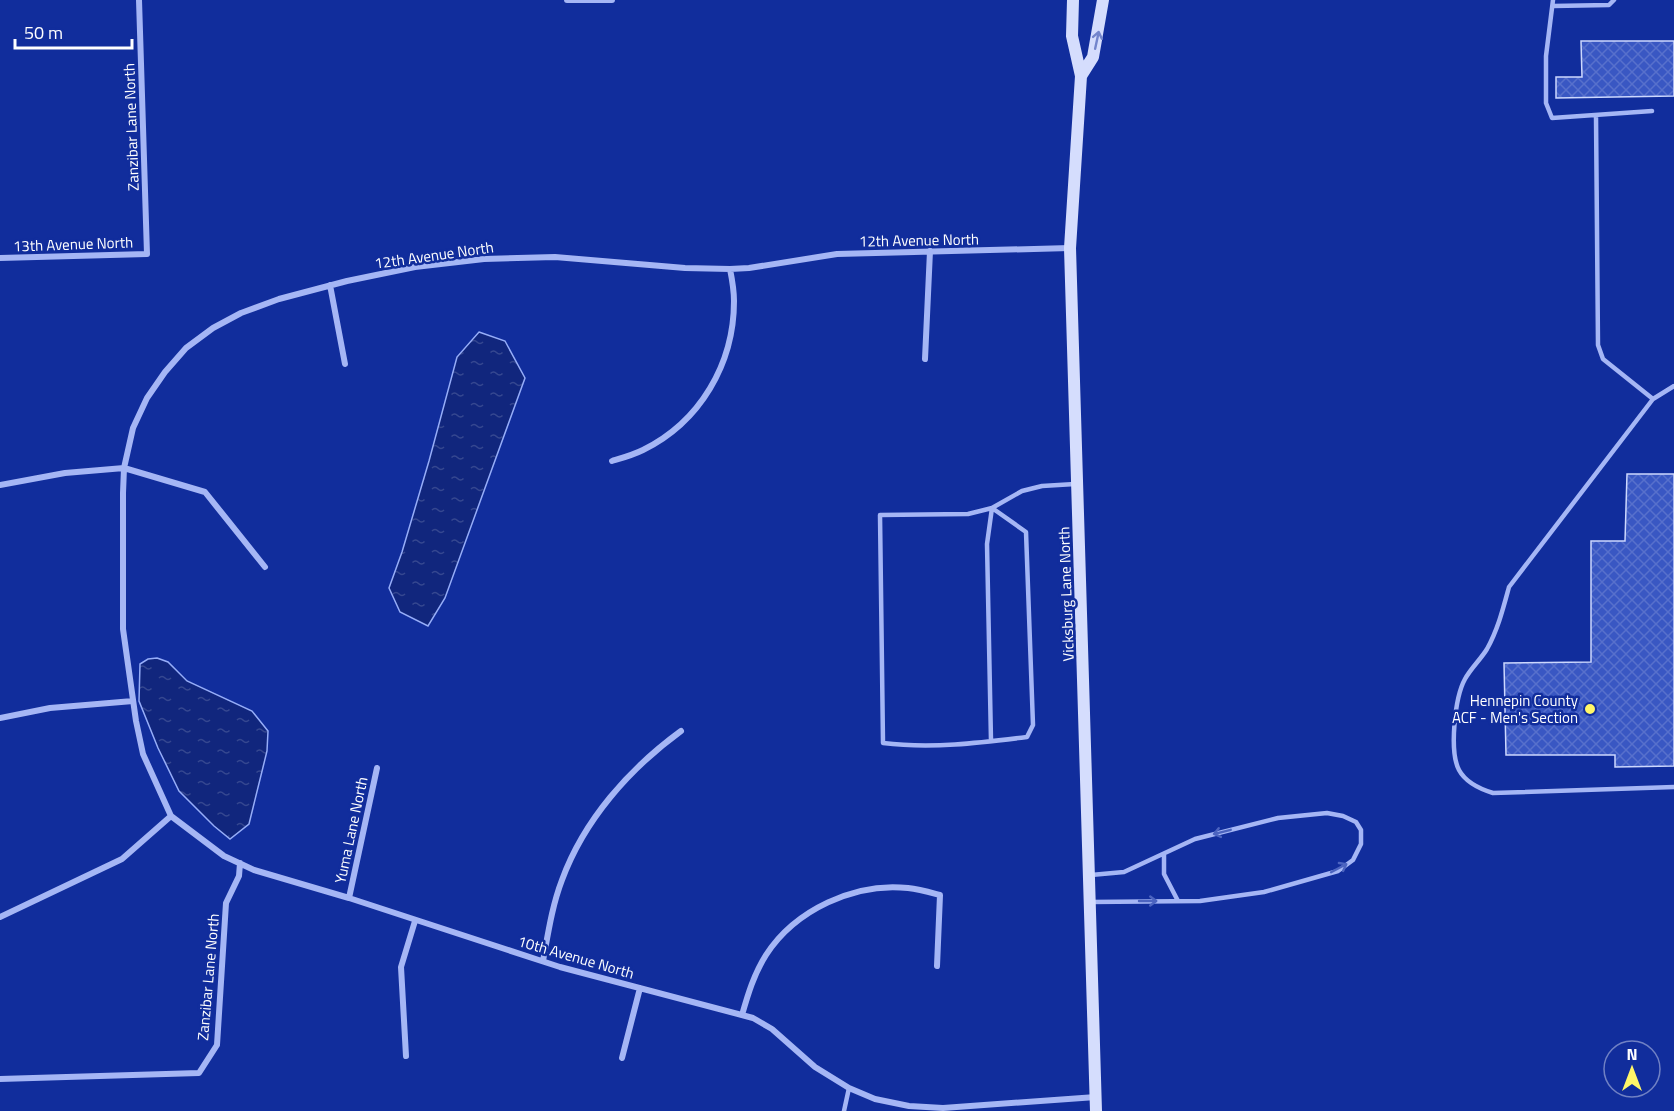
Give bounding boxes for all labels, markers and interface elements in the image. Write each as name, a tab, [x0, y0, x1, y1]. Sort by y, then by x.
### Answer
scale bar	[15, 12, 132, 50]
text: 50 m	[24, 19, 63, 46]
one-way arrow	[1092, 31, 1103, 50]
street label: Zanzibar Lane North	[117, 63, 145, 191]
street label: 12th Avenue North	[859, 227, 979, 253]
street label: 13th Avenue North	[13, 230, 133, 258]
street label: 12th Avenue North	[373, 235, 495, 275]
street label: Vicksburg Lane North	[1052, 526, 1080, 662]
place label: Hennepin County ACF - Men's Section	[1452, 689, 1578, 729]
marker: Hennepin County ACF - Men's Section	[1583, 702, 1597, 716]
street label: Yuma Lane North	[328, 774, 374, 886]
one-way arrow	[1213, 827, 1232, 839]
one-way arrow	[1330, 862, 1347, 874]
one-way arrow	[1138, 895, 1158, 907]
street label: Zanzibar Lane North	[191, 912, 225, 1042]
street label: 10th Avenue North	[515, 929, 637, 985]
north arrow	[1602, 1039, 1662, 1099]
text: N	[1626, 1042, 1638, 1066]

